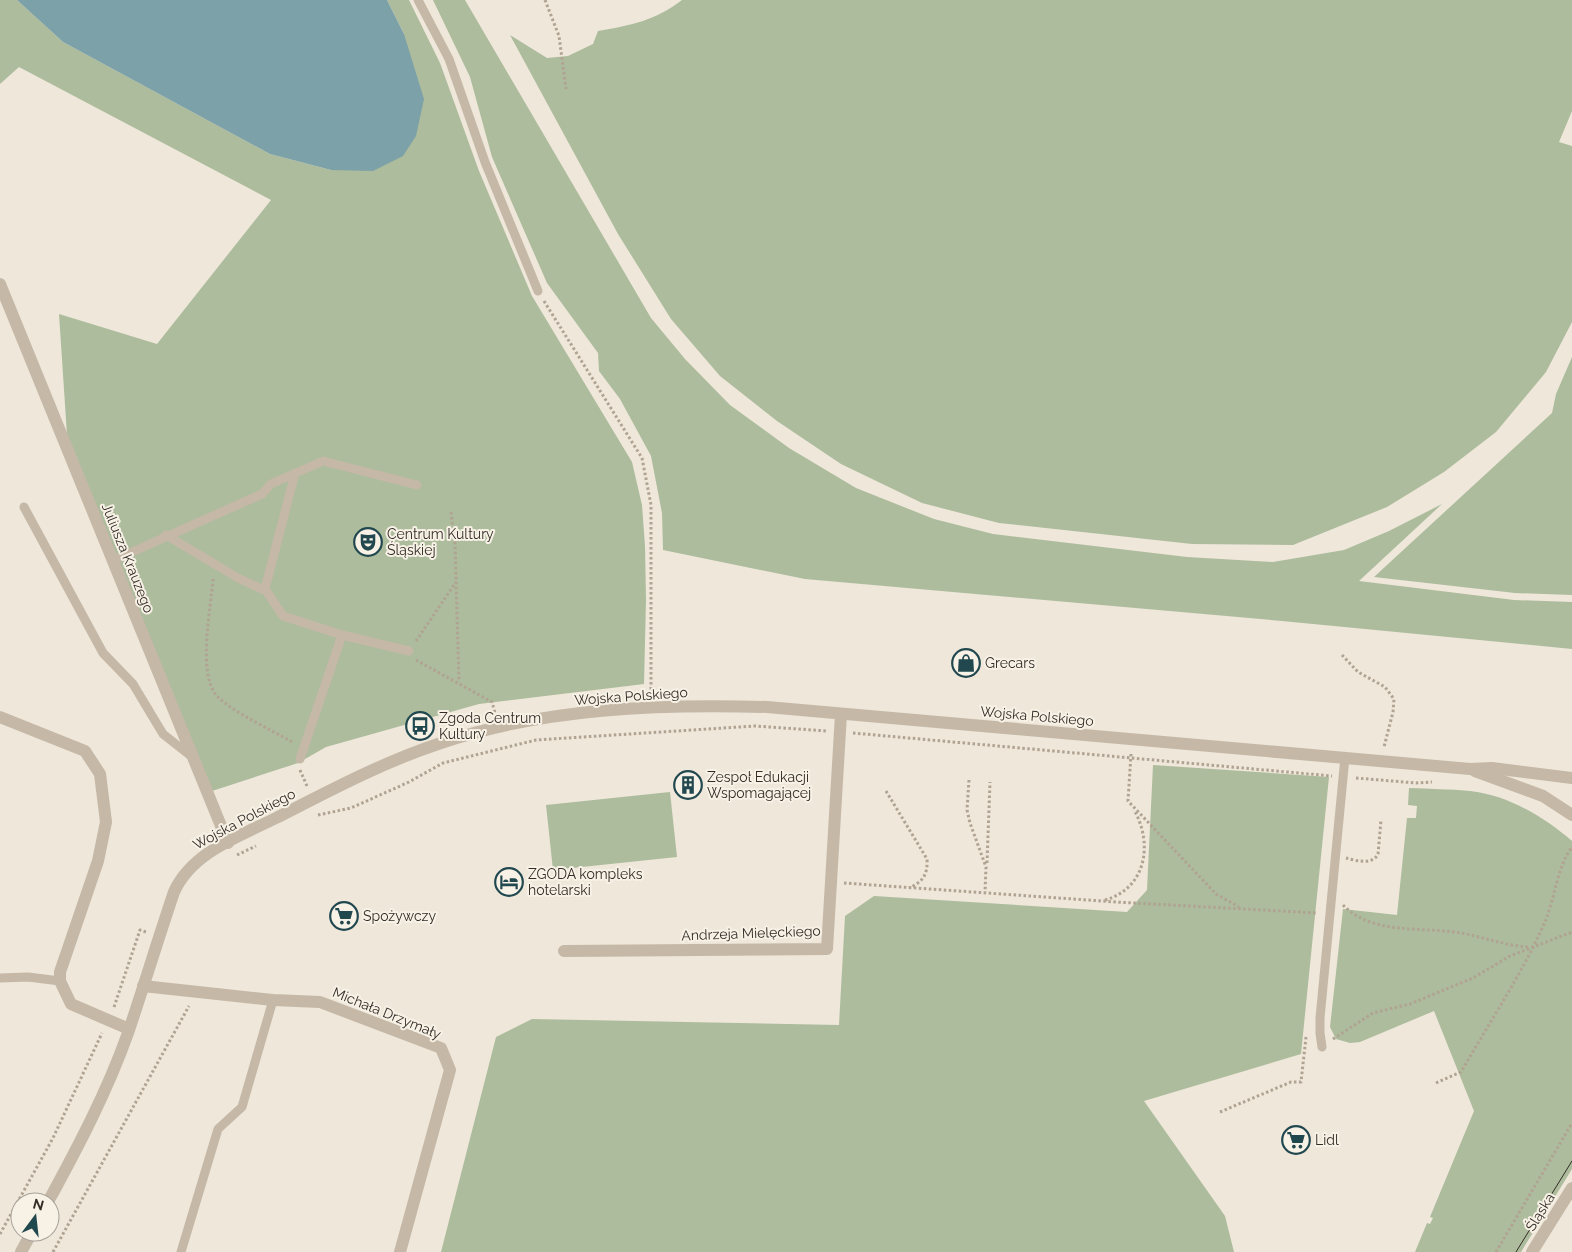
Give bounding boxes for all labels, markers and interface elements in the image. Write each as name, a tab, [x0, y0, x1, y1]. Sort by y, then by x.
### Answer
street label: Juliusza Krauzego	[99, 501, 157, 615]
place label: Centrum Kultury Śląskiej	[387, 526, 494, 558]
theatre icon: Centrum Kultury Śląskiej	[353, 527, 383, 557]
shop icon: Grecars	[951, 648, 981, 678]
place label: Grecars	[985, 655, 1035, 671]
street label: Wojska Polskiego	[574, 684, 688, 708]
street label: Wojska Polskiego	[980, 703, 1094, 729]
place label: Zgoda Centrum Kultury	[439, 710, 541, 742]
bus stop icon: Zgoda Centrum Kultury	[405, 711, 435, 741]
place label: Zespoł Edukacji Wspomagającej	[707, 769, 811, 801]
building icon: Zespoł Edukacji Wspomagającej	[673, 770, 703, 800]
street label: Wojska Polskiego	[190, 785, 298, 853]
place label: ZGODA kompleks hotelarski	[528, 866, 643, 898]
hotel icon: ZGODA kompleks hotelarski	[494, 867, 524, 897]
supermarket icon: Spożywczy	[329, 901, 359, 931]
place label: Spożywczy	[363, 908, 436, 924]
street label: Andrzeja Mielęckiego	[681, 923, 821, 943]
street label: Michała Drzymały	[330, 984, 444, 1042]
supermarket icon: Lidl	[1281, 1125, 1311, 1155]
place label: Lidl	[1315, 1132, 1339, 1148]
street label: Śląska	[1521, 1190, 1558, 1234]
north arrow	[10, 1192, 60, 1242]
text: N	[31, 1195, 46, 1214]

